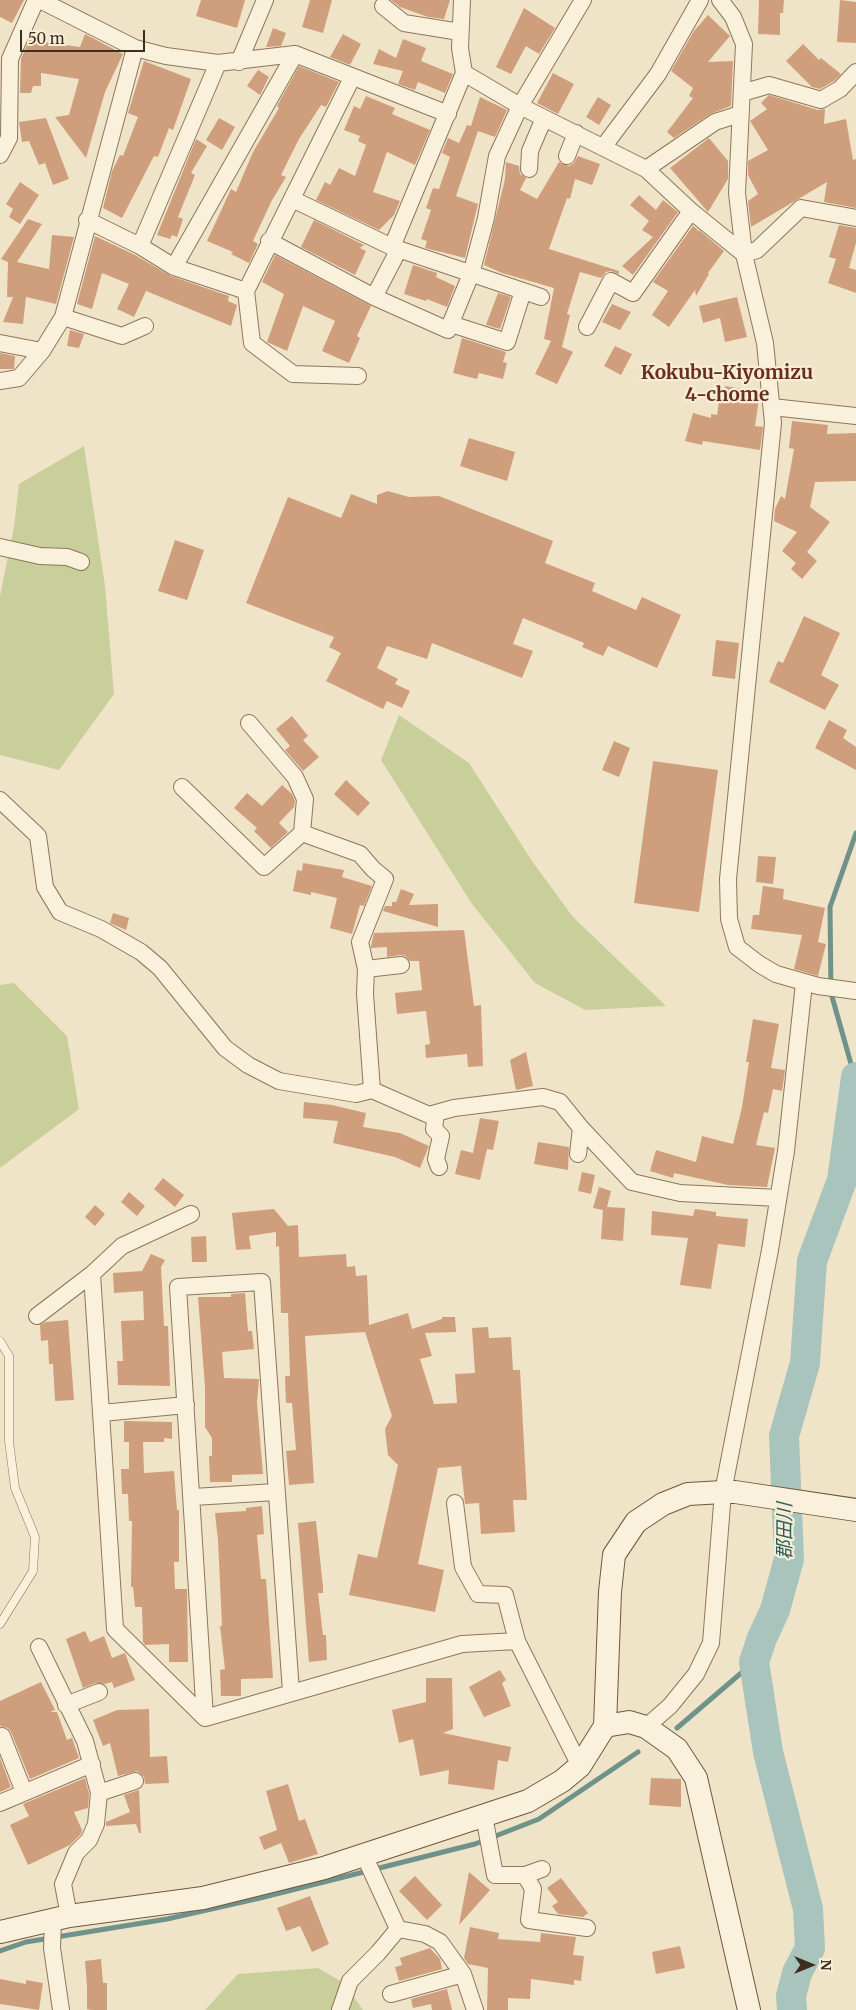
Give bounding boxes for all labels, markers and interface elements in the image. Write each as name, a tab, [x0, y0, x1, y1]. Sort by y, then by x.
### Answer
scale bar	[22, 20, 148, 52]
text: 50 m	[28, 29, 65, 48]
district label: Kokubu-Kiyomizu 4-chome	[641, 363, 813, 407]
water label: 郡田川	[775, 1503, 797, 1559]
north arrow	[786, 1940, 836, 1990]
text: N	[817, 1959, 835, 1971]

